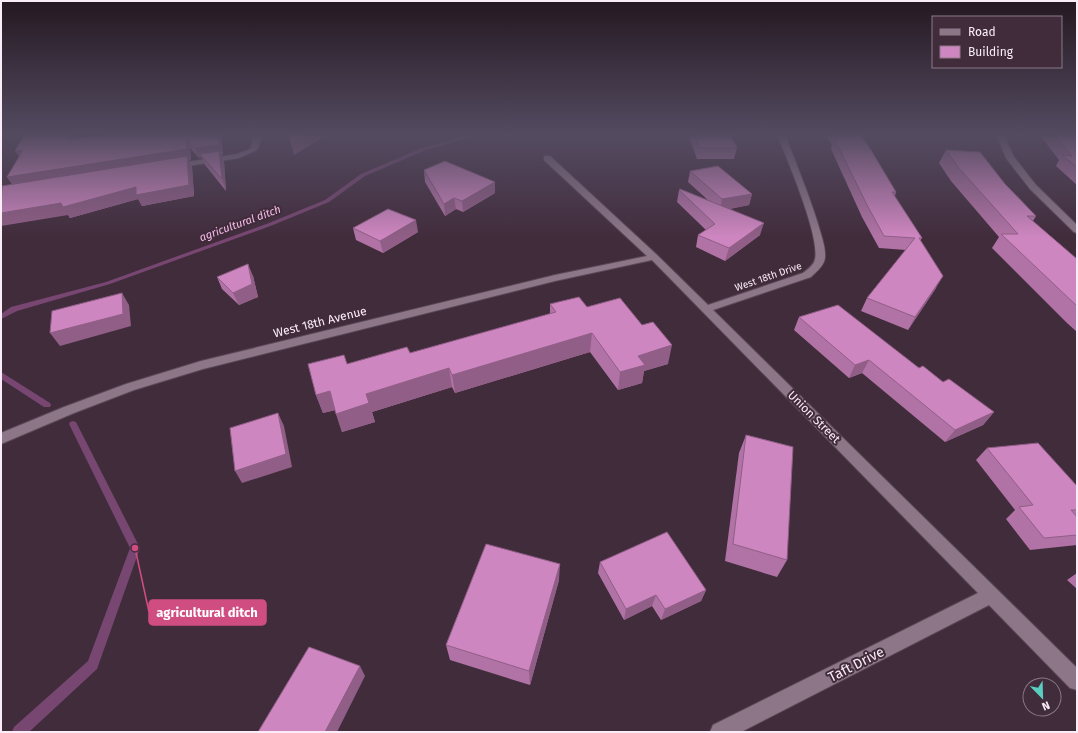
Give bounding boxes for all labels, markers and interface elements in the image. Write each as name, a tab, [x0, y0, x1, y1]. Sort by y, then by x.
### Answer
legend	[932, 16, 1062, 68]
text: Road	[968, 25, 996, 39]
text: Building	[968, 45, 1014, 59]
water label: agricultural ditch	[198, 203, 283, 244]
street label: West 18th Drive	[733, 260, 803, 294]
street label: West 18th Avenue	[272, 304, 368, 340]
street label: Union Street	[785, 388, 844, 447]
callout: agricultural ditch	[149, 600, 266, 625]
text: agricultural ditch	[156, 605, 258, 620]
street label: Taft Drive	[825, 643, 887, 686]
north arrow	[1022, 677, 1062, 717]
text: N	[1040, 698, 1052, 713]

